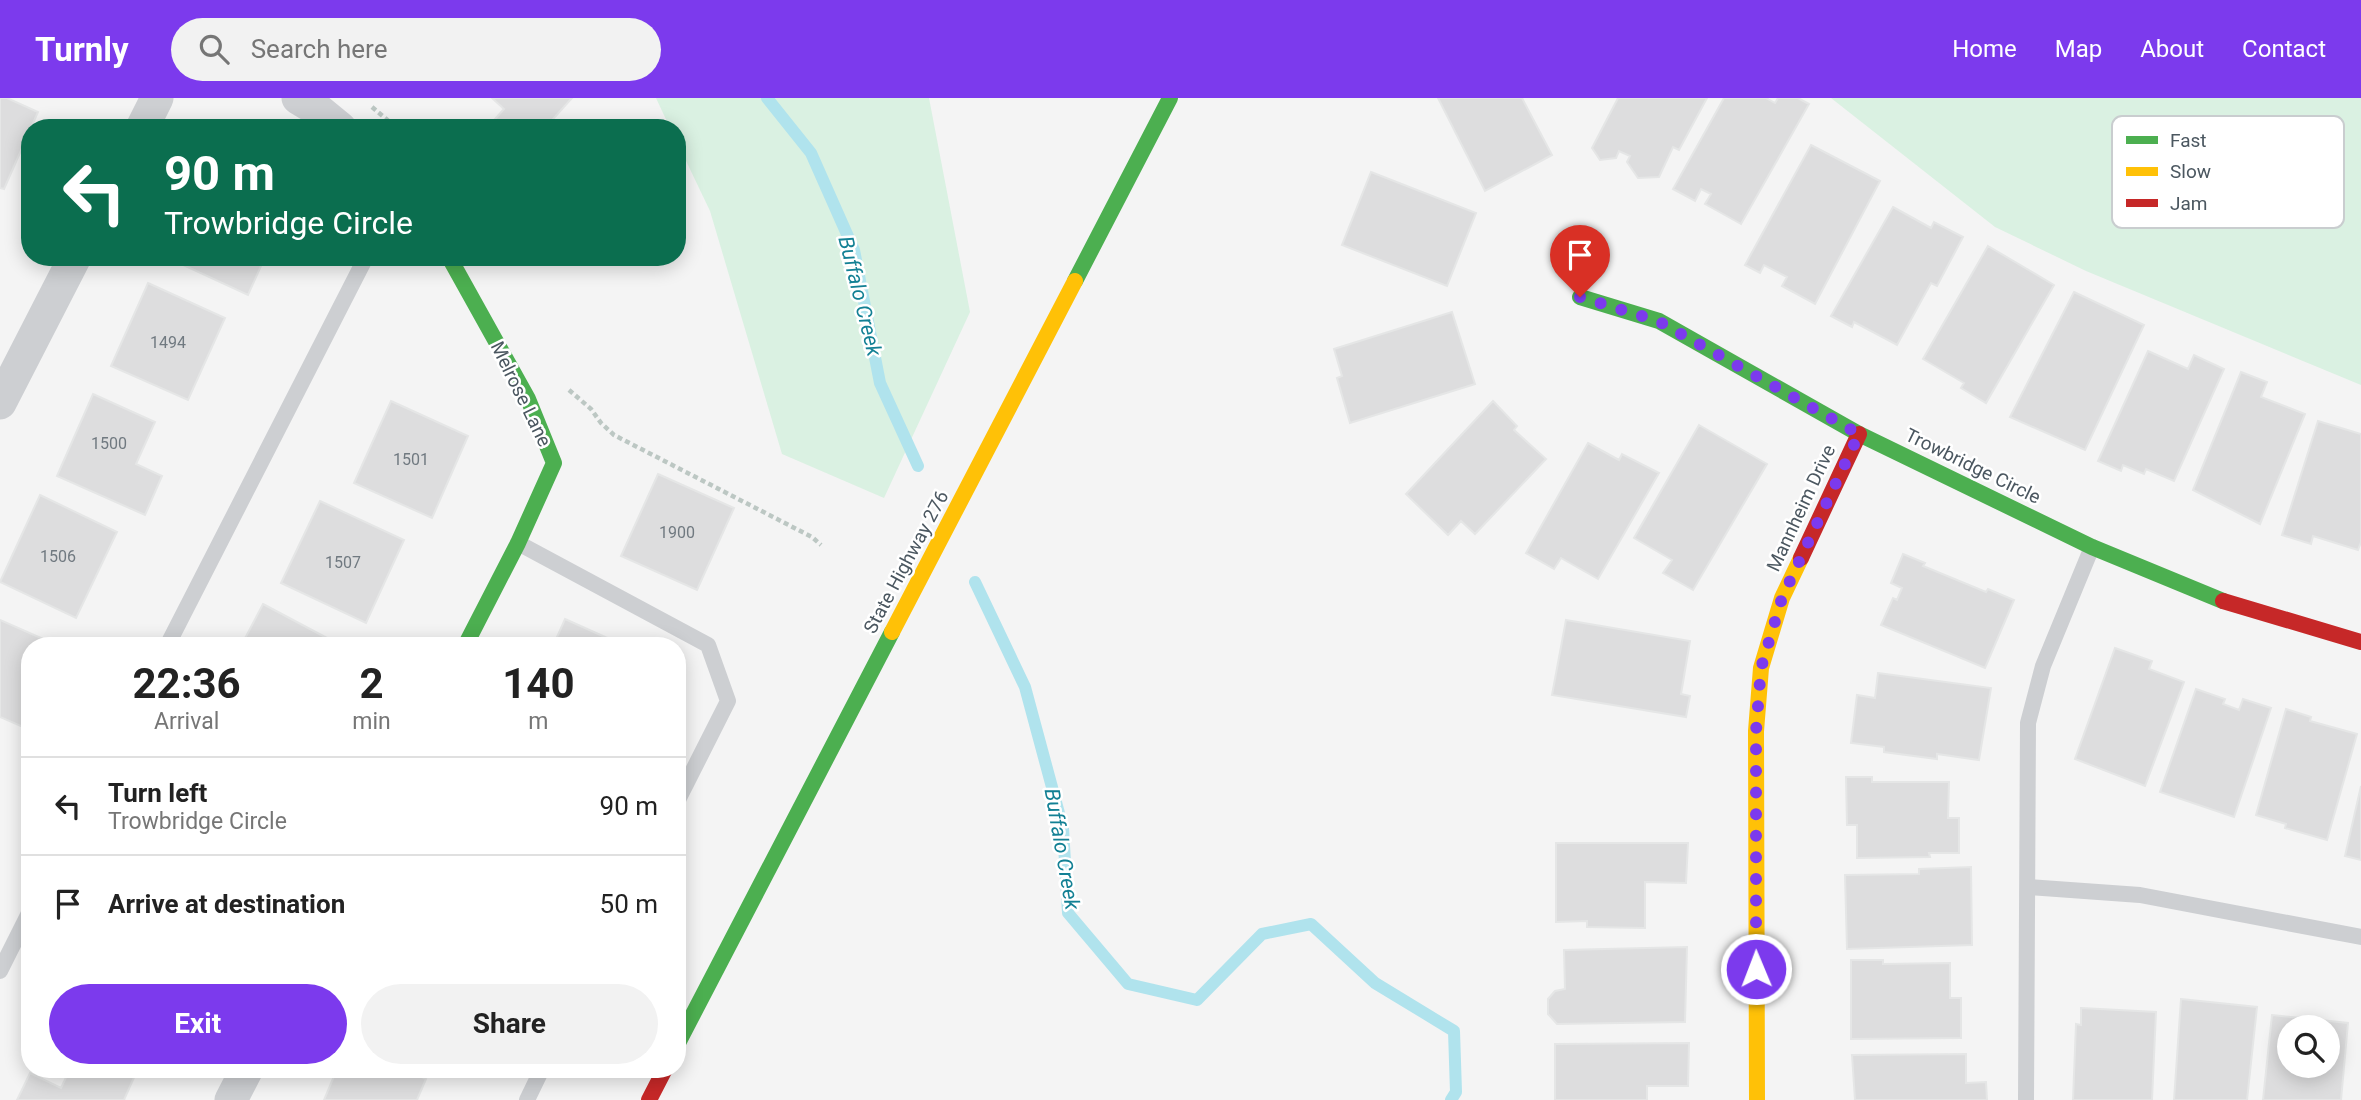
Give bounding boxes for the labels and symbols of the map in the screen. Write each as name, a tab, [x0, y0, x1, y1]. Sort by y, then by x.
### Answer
legend	[2112, 116, 2344, 228]
text: Fast	[2170, 129, 2207, 152]
text: Slow	[2170, 160, 2211, 183]
text: Jam	[2170, 192, 2207, 215]
pin	[1550, 225, 1610, 297]
water label: Buffalo Creek	[834, 234, 887, 359]
house number: 1494	[150, 333, 186, 352]
street label: Melrose Lane	[486, 338, 556, 450]
street label: Trowbridge Circle	[1902, 423, 2044, 509]
house number: 1500	[91, 434, 127, 453]
street label: Mannheim Drive	[1762, 441, 1840, 575]
house number: 1501	[393, 450, 429, 469]
street label: State Highway 276	[859, 487, 953, 637]
house number: 1900	[659, 523, 695, 542]
house number: 1506	[40, 547, 76, 566]
house number: 1507	[325, 553, 361, 572]
water label: Buffalo Creek	[1040, 786, 1085, 912]
position arrow	[1719, 932, 1793, 1006]

